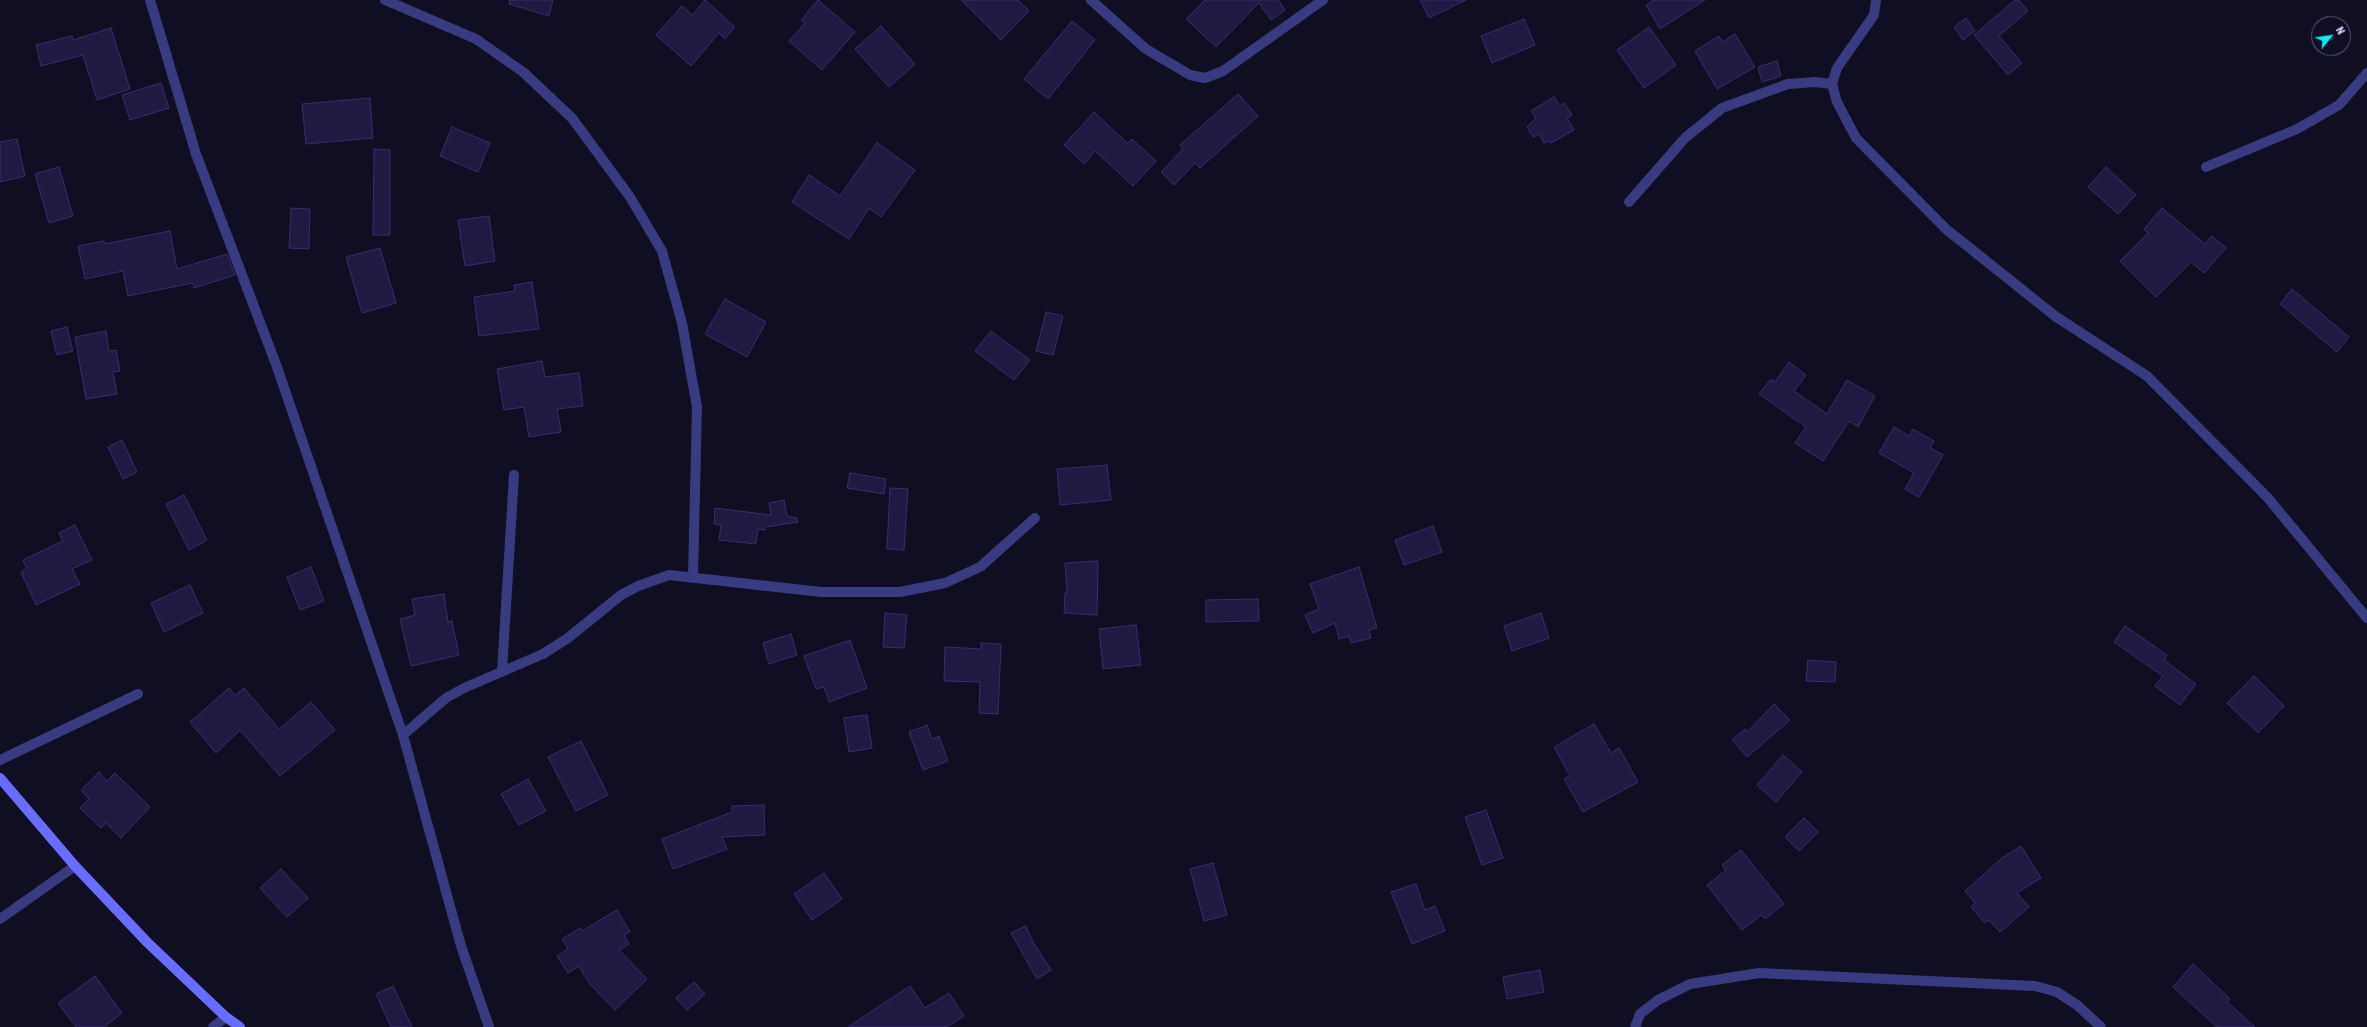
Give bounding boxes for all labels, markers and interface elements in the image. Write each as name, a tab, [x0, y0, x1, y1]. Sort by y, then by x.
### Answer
north arrow	[2311, 16, 2351, 56]
text: N	[2334, 25, 2347, 36]

